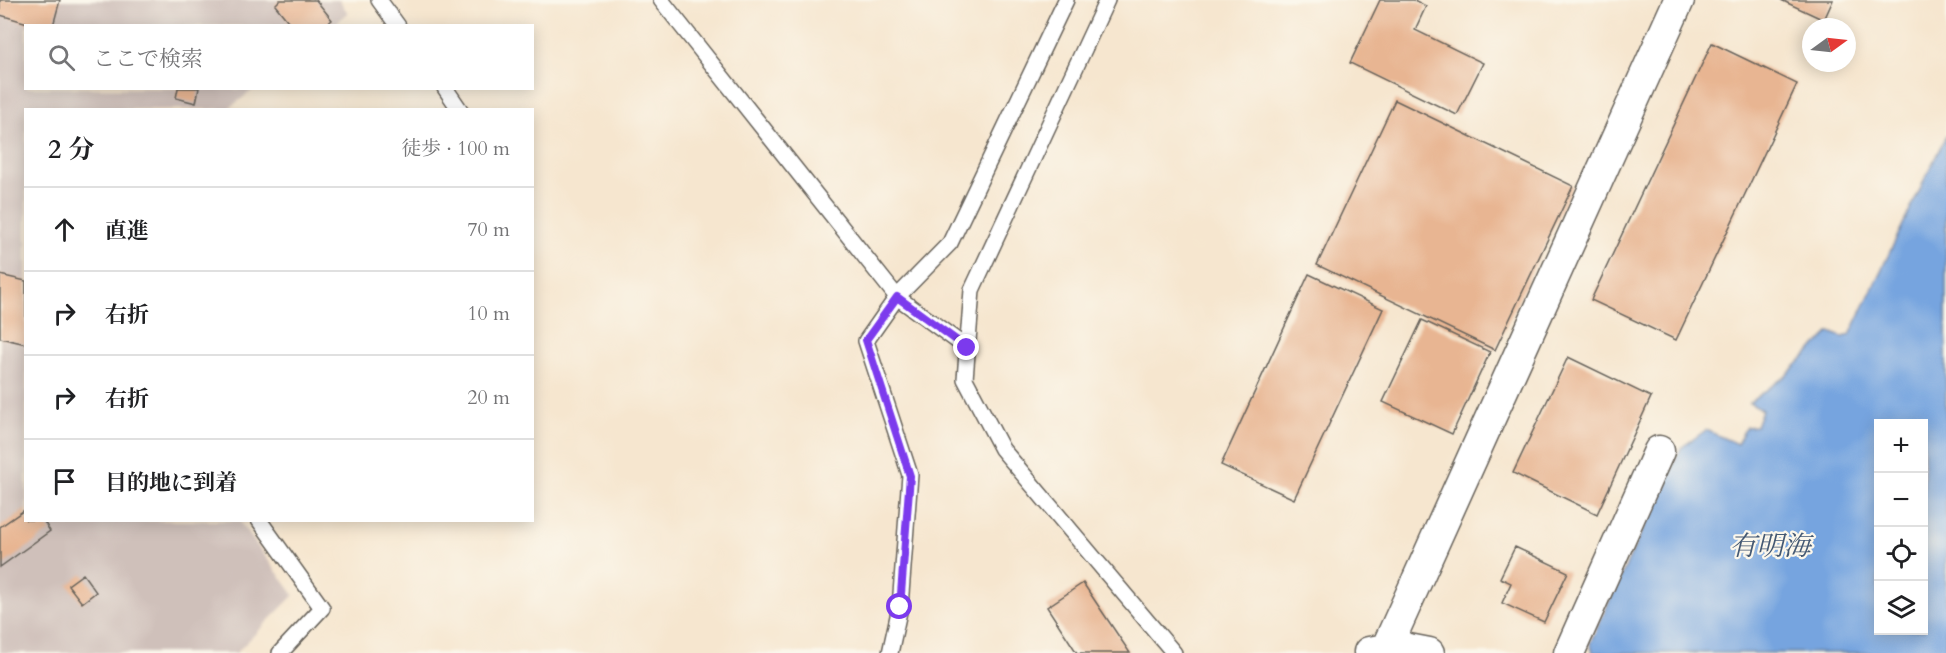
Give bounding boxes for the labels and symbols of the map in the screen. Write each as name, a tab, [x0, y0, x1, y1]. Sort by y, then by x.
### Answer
north arrow	[1802, 18, 1856, 72]
route end	[953, 334, 979, 360]
water label: 有明海	[1730, 528, 1814, 565]
route start	[886, 593, 912, 619]

